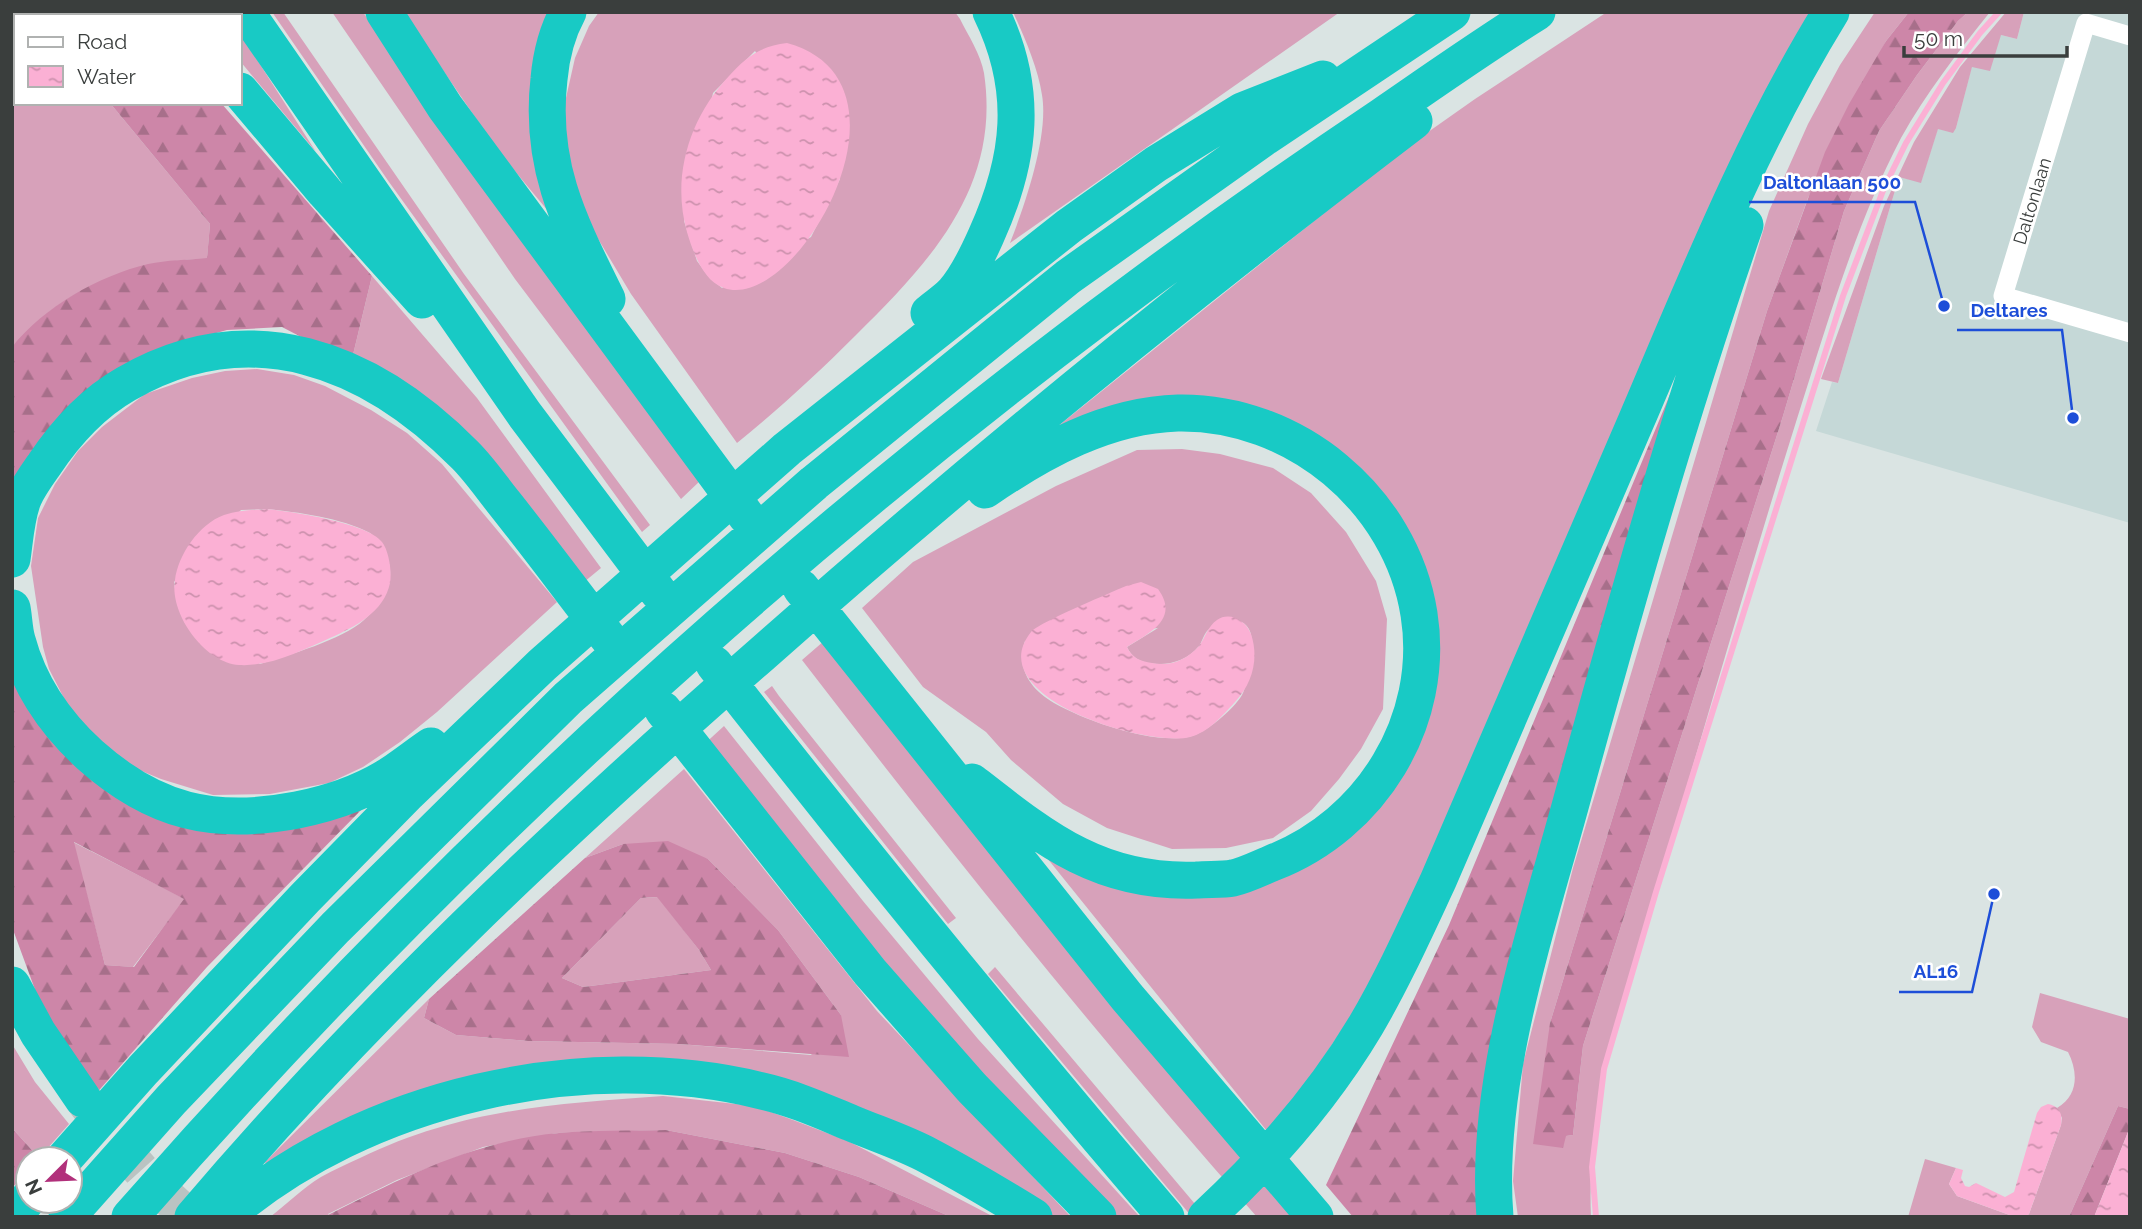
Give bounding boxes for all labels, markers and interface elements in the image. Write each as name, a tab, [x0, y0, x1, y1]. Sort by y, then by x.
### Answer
legend	[14, 14, 242, 105]
scale bar	[1904, 14, 2067, 58]
text: 50 m	[1914, 26, 1963, 51]
text: Road	[77, 29, 127, 54]
text: Water	[77, 64, 136, 89]
street label: Daltonlaan	[2009, 155, 2055, 247]
callout: Daltonlaan 500	[1749, 162, 1915, 202]
text: Daltonlaan 500	[1763, 171, 1901, 193]
callout: Deltares	[1957, 290, 2062, 330]
text: Deltares	[1970, 299, 2048, 321]
callout: AL16	[1899, 952, 1972, 992]
text: AL16	[1914, 960, 1958, 982]
north arrow	[14, 1145, 84, 1215]
text: N	[20, 1176, 46, 1198]

